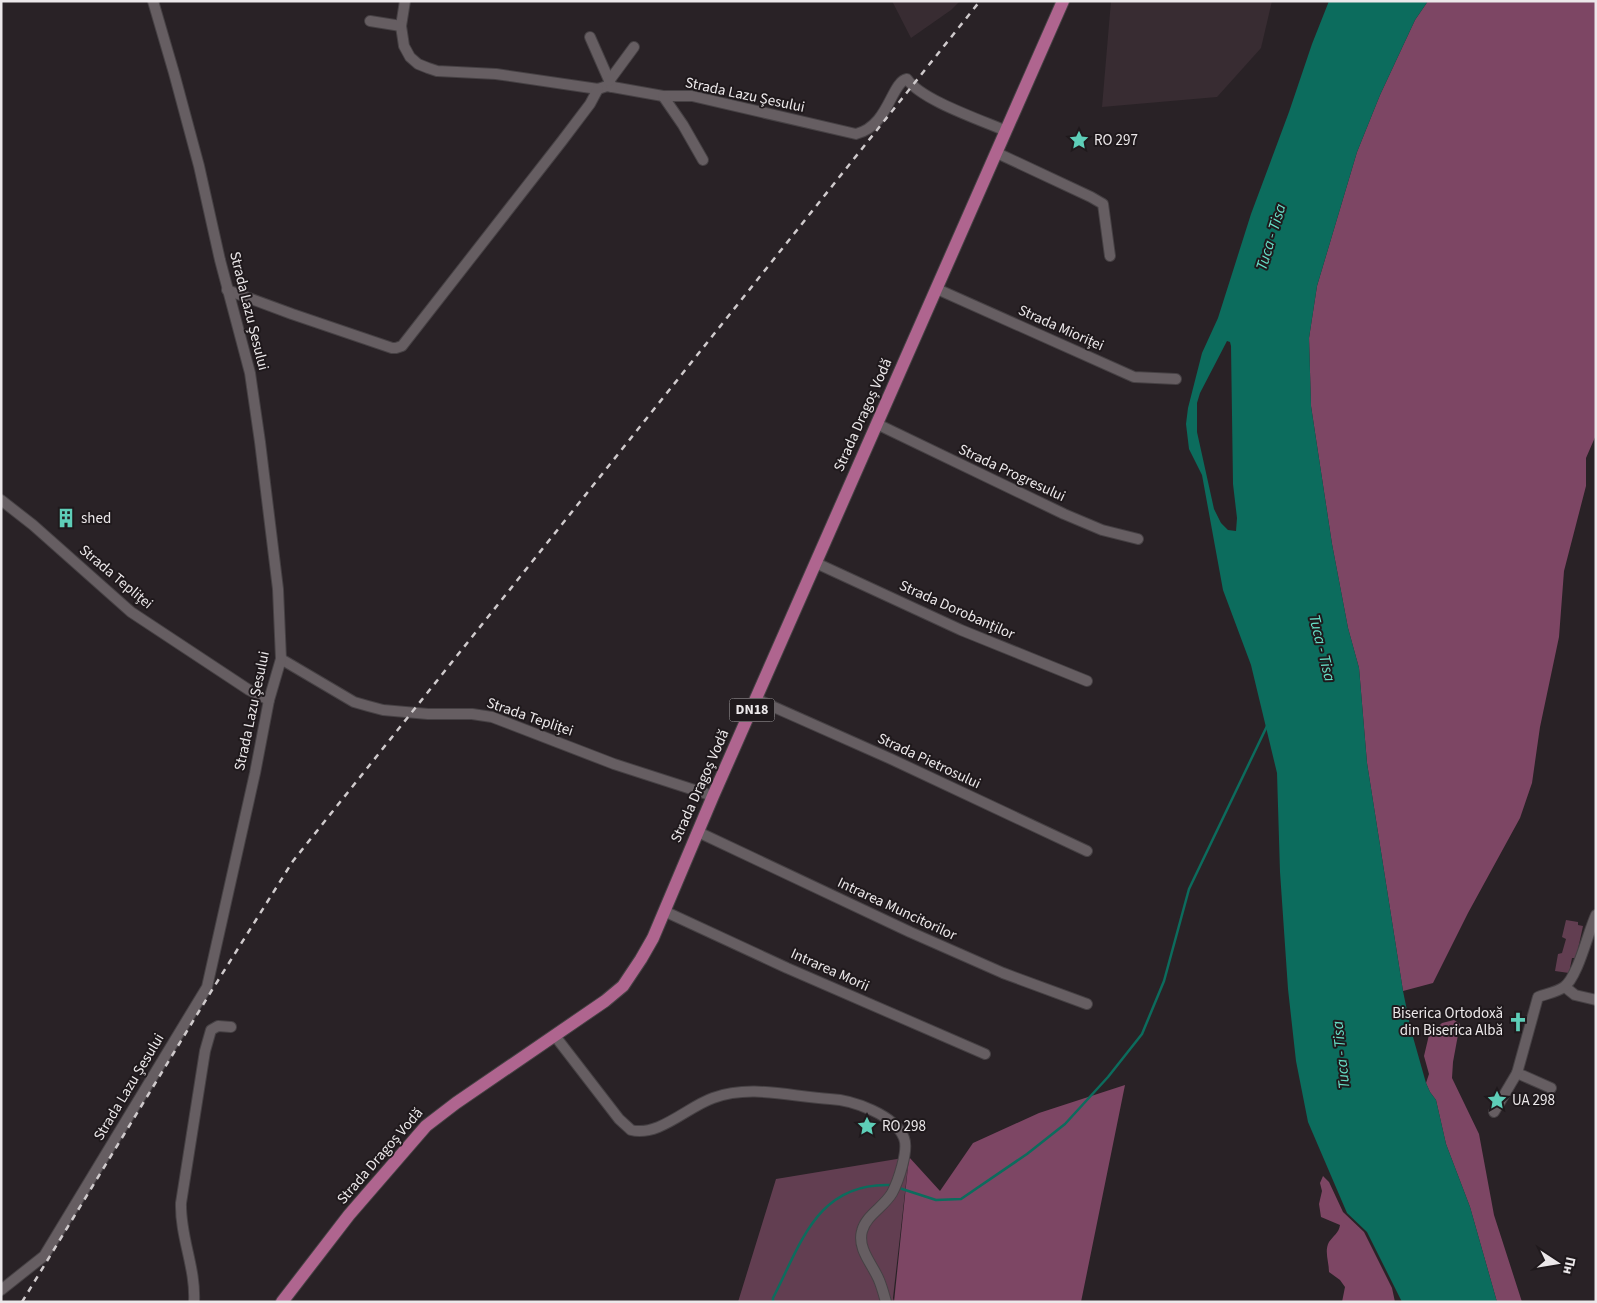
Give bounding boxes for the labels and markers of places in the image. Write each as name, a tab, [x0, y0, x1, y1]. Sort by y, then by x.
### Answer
place icon: RO 297	[1068, 129, 1090, 151]
place label: RO 297	[1094, 130, 1138, 151]
building icon: shed	[55, 507, 77, 529]
place label: shed	[81, 508, 111, 529]
place label: Biserica Ortodoxă din Biserica Albă	[1392, 1003, 1503, 1041]
church icon: Biserica Ortodoxă din Biserica Albă	[1507, 1011, 1529, 1033]
place icon: UA 298	[1486, 1089, 1508, 1111]
place label: UA 298	[1512, 1090, 1555, 1111]
place icon: RO 298	[856, 1115, 878, 1137]
place label: RO 298	[882, 1116, 926, 1137]

